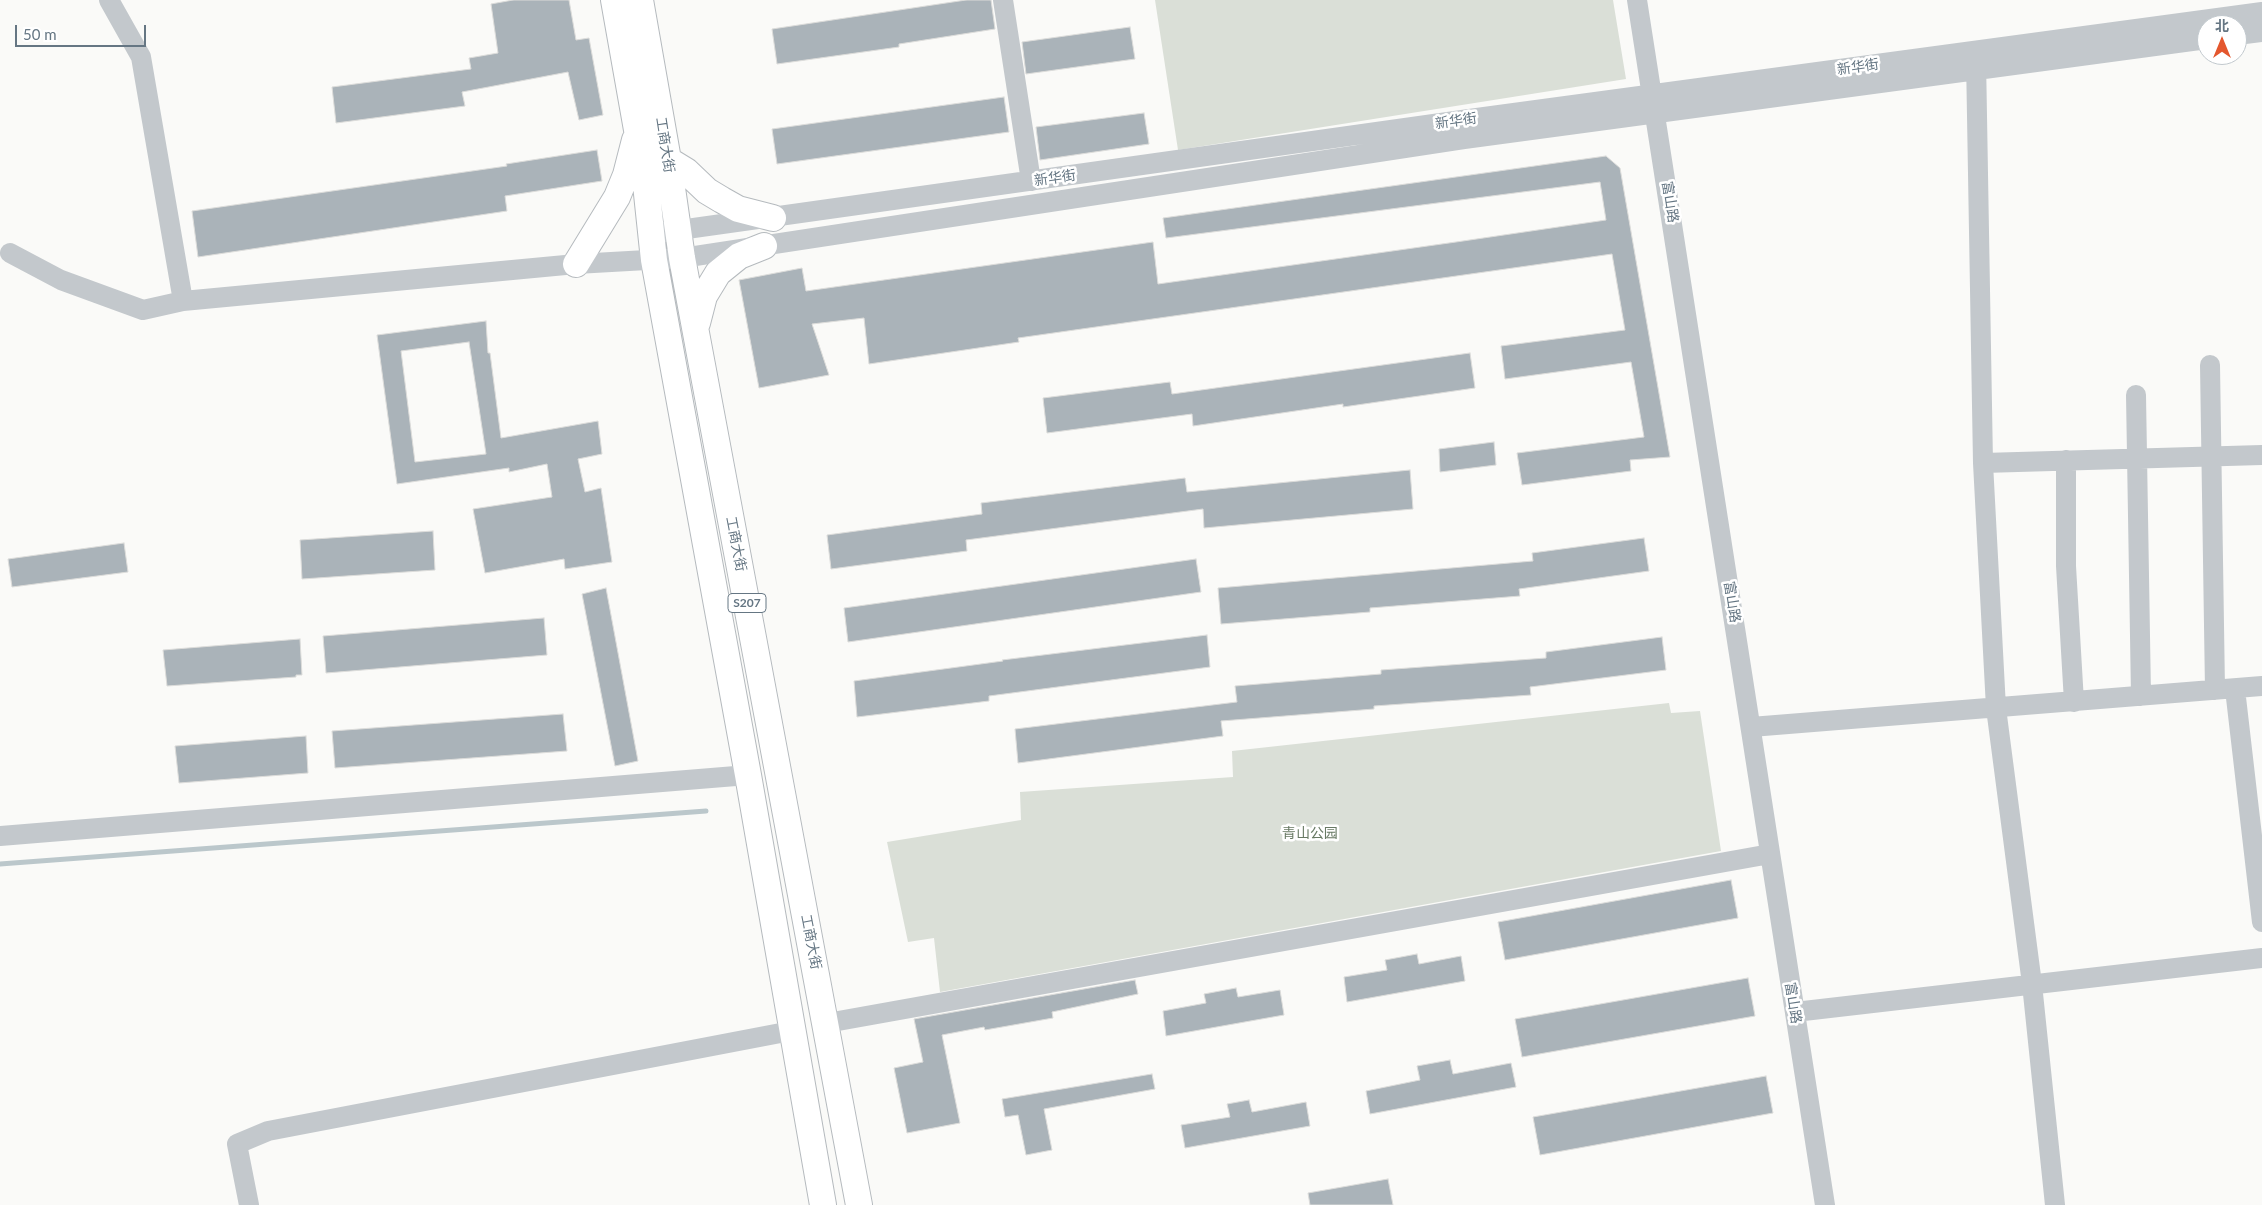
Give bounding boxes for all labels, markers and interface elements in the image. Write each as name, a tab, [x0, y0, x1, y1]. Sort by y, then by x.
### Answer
scale bar	[18, 15, 149, 47]
north arrow	[2197, 15, 2247, 65]
text: 北	[2215, 17, 2229, 34]
text: 50 m	[23, 25, 57, 43]
street label: 新华街	[1836, 56, 1880, 78]
street label: 新华街	[1434, 110, 1478, 132]
street label: 工商大街	[652, 116, 678, 174]
street label: 新华街	[1033, 167, 1077, 189]
street label: 富山路	[1658, 180, 1682, 224]
street label: 工商大街	[722, 515, 750, 573]
street label: 富山路	[1720, 580, 1744, 624]
road number: S207	[728, 594, 766, 612]
park label: 青山公园	[1282, 825, 1338, 841]
street label: 工商大街	[797, 913, 825, 971]
street label: 富山路	[1781, 981, 1805, 1025]

